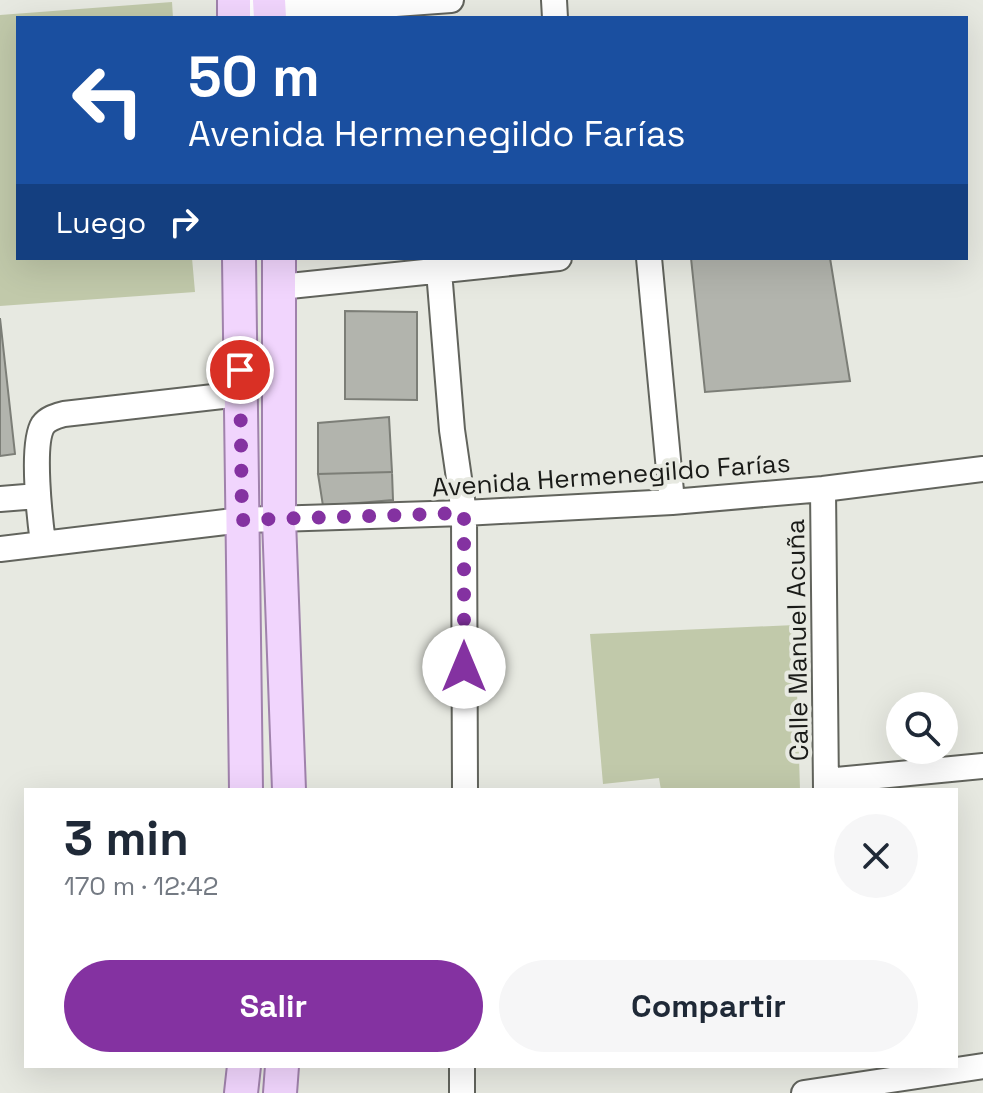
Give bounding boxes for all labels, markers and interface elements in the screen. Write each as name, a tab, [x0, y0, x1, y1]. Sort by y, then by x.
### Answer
text: 50 m	[188, 41, 320, 112]
icon: left	[56, 48, 160, 152]
text: Avenida Hermenegildo Farías	[188, 111, 685, 157]
icon: right	[162, 200, 206, 244]
text: Luego	[56, 203, 146, 242]
pin	[206, 336, 274, 404]
icon: arrive	[218, 348, 262, 392]
street label: Avenida Hermenegildo Farías	[431, 446, 791, 504]
street label: Calle Manuel Acuña	[778, 518, 816, 761]
position arrow	[422, 625, 506, 709]
map controls	[886, 692, 958, 764]
button: search	[886, 692, 958, 764]
text: 3 min	[64, 808, 189, 869]
button: close	[834, 814, 918, 898]
text: 170 m · 12:42	[64, 869, 218, 903]
button: Salir	[64, 960, 483, 1052]
button: Compartir	[499, 960, 918, 1052]

